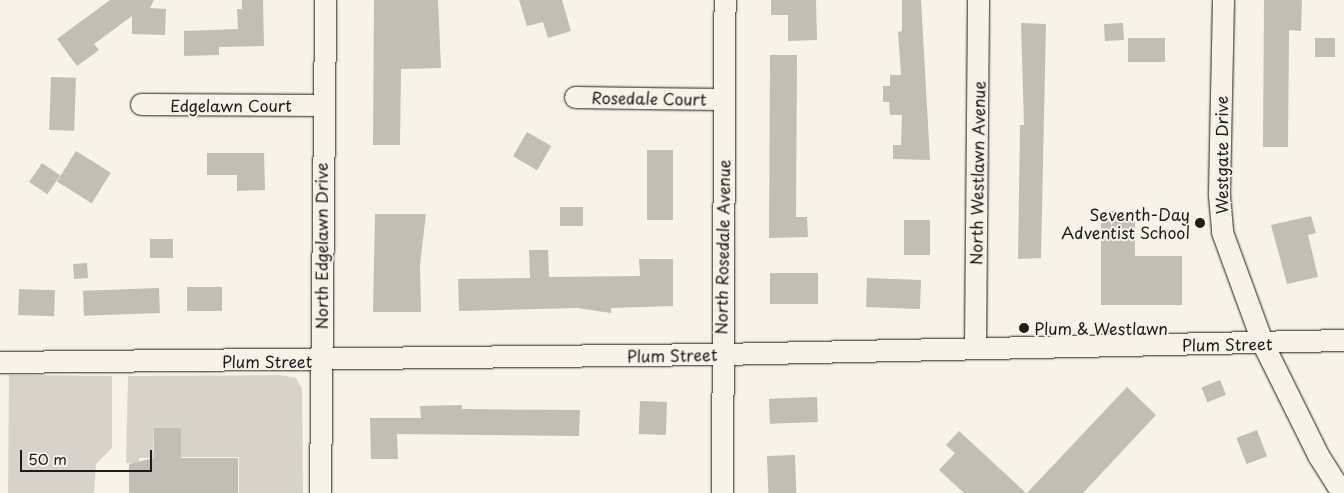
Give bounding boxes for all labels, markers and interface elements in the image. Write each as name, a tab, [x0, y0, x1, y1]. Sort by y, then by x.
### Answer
street label: North Westlawn Avenue	[966, 81, 988, 265]
street label: Rosedale Court	[591, 87, 707, 109]
street label: Edgelawn Court	[171, 95, 291, 115]
street label: Westgate Drive	[1211, 96, 1231, 214]
street label: North Rosedale Avenue	[711, 158, 733, 336]
street label: North Edgelawn Drive	[311, 162, 331, 330]
place label: Seventh-Day Adventist School	[1061, 204, 1190, 242]
marker: Seventh-Day Adventist School	[1194, 217, 1206, 229]
place label: Plum & Westlawn	[1034, 318, 1168, 338]
marker: Plum & Westlawn	[1018, 322, 1030, 334]
street label: Plum Street	[1181, 334, 1273, 354]
street label: Plum Street	[626, 345, 718, 365]
street label: Plum Street	[222, 351, 312, 371]
scale bar	[22, 440, 155, 472]
text: 50 m	[28, 447, 67, 470]

